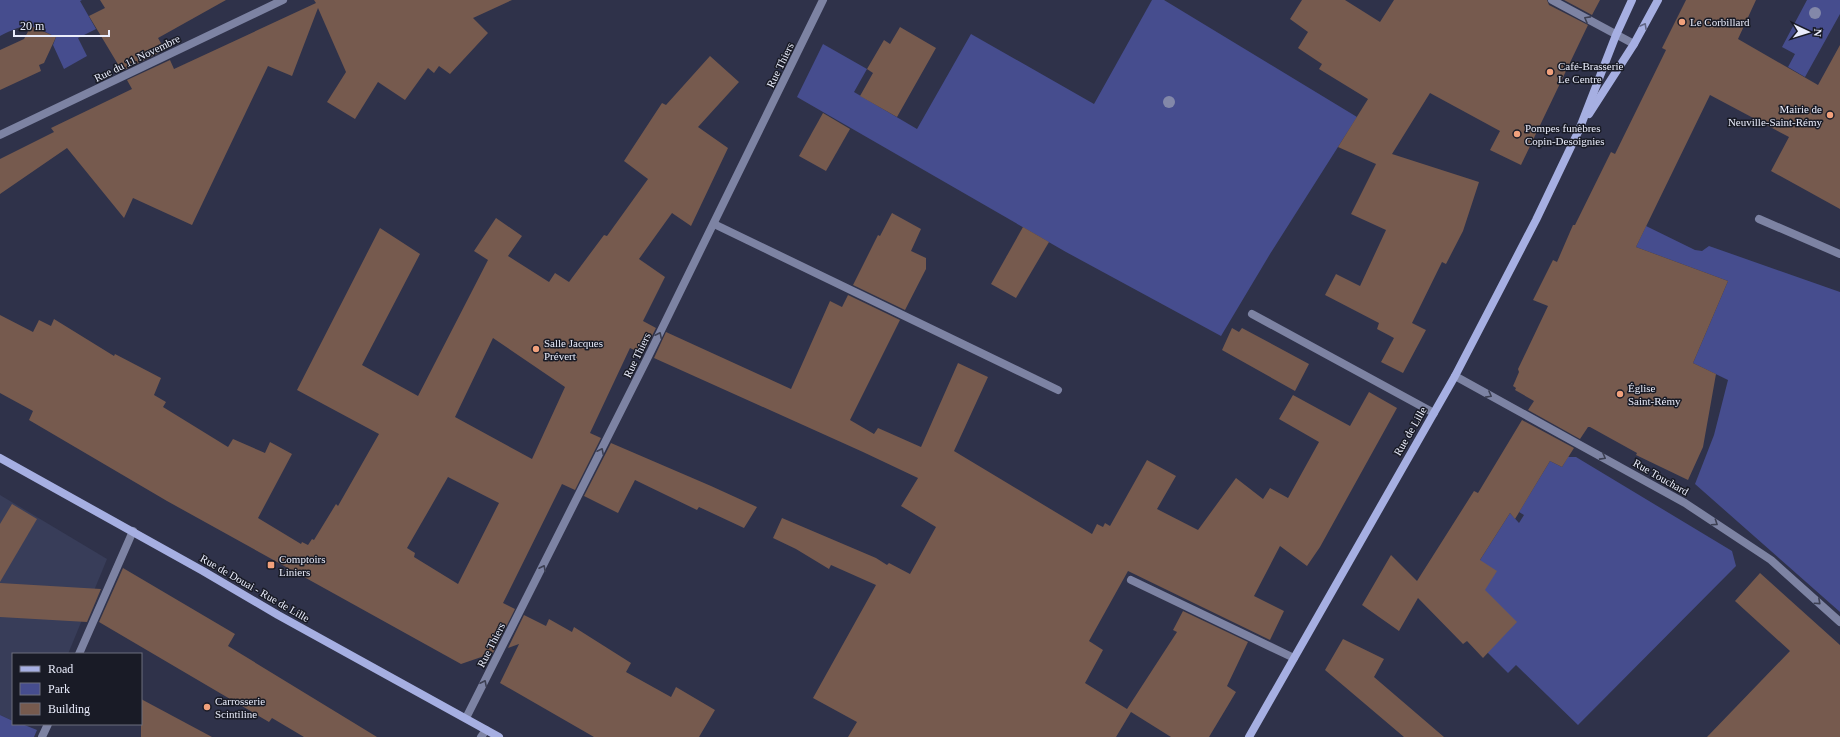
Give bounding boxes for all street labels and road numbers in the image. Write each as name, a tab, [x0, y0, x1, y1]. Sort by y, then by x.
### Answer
street label: Rue du 11 Novembre	[92, 32, 182, 84]
street label: Rue Thiers	[764, 41, 796, 89]
street label: Rue Thiers	[621, 331, 653, 379]
street label: Rue de Lille	[1391, 404, 1429, 458]
street label: Rue Touchard	[1631, 456, 1691, 498]
street label: Rue de Douai - Rue de Lille	[198, 552, 312, 624]
street label: Rue Thiers	[475, 621, 507, 669]

